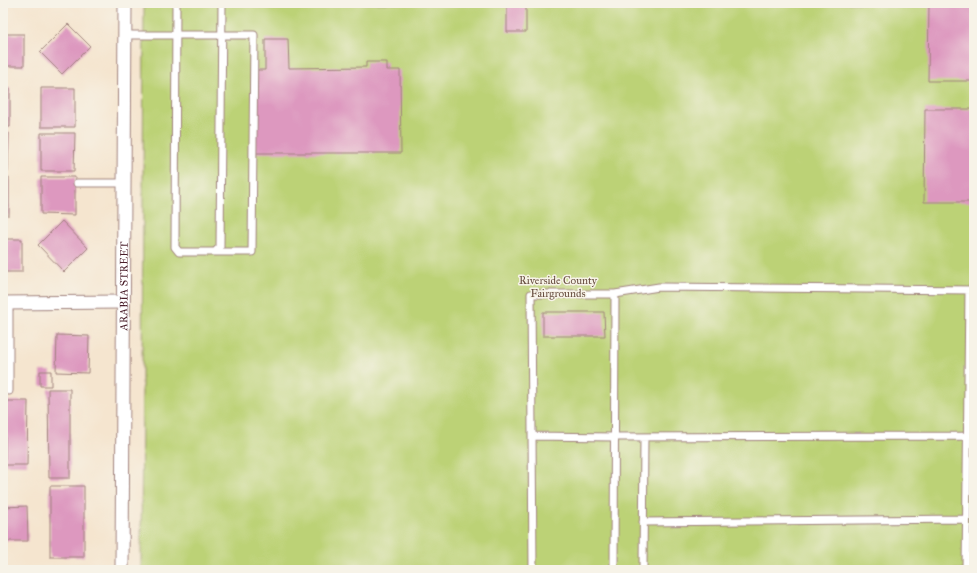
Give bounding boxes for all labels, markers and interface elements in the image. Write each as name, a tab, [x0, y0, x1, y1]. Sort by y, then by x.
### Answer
street label: ARABIA STREET	[117, 241, 130, 332]
park label: Riverside County Fairgrounds	[519, 274, 598, 300]

